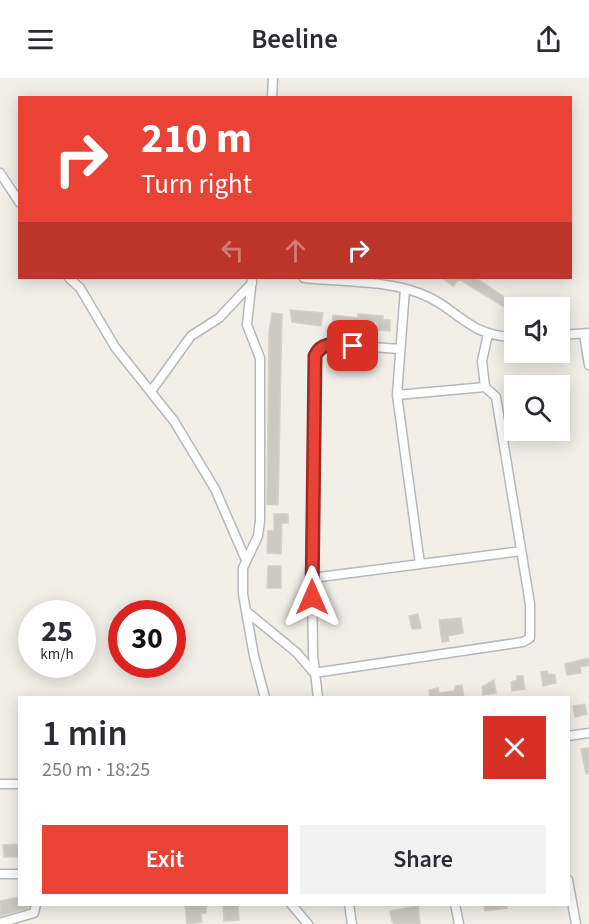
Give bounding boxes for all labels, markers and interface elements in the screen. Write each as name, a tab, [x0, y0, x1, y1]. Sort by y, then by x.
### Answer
text: Beeline	[251, 20, 338, 59]
icon: menu	[24, 23, 57, 56]
icon: share	[532, 23, 565, 56]
text: 210 m	[141, 109, 252, 169]
icon: right	[42, 120, 120, 198]
text: Turn right	[141, 165, 252, 204]
icon: left	[216, 234, 249, 267]
icon: ahead	[279, 234, 312, 267]
icon: right	[342, 234, 375, 267]
map controls	[504, 297, 570, 441]
button: sound	[504, 297, 570, 363]
pin	[327, 320, 378, 371]
icon: arrive	[336, 329, 369, 362]
button: search	[504, 375, 570, 441]
position arrow	[280, 565, 344, 629]
speed limit sign: 30	[108, 600, 186, 678]
text: 25	[41, 610, 73, 653]
text: km/h	[40, 644, 74, 665]
text: 1 min	[42, 708, 128, 759]
button: close	[483, 716, 546, 779]
text: 250 m · 18:25	[42, 756, 150, 784]
button: Exit	[42, 825, 288, 894]
button: Share	[300, 825, 546, 894]

